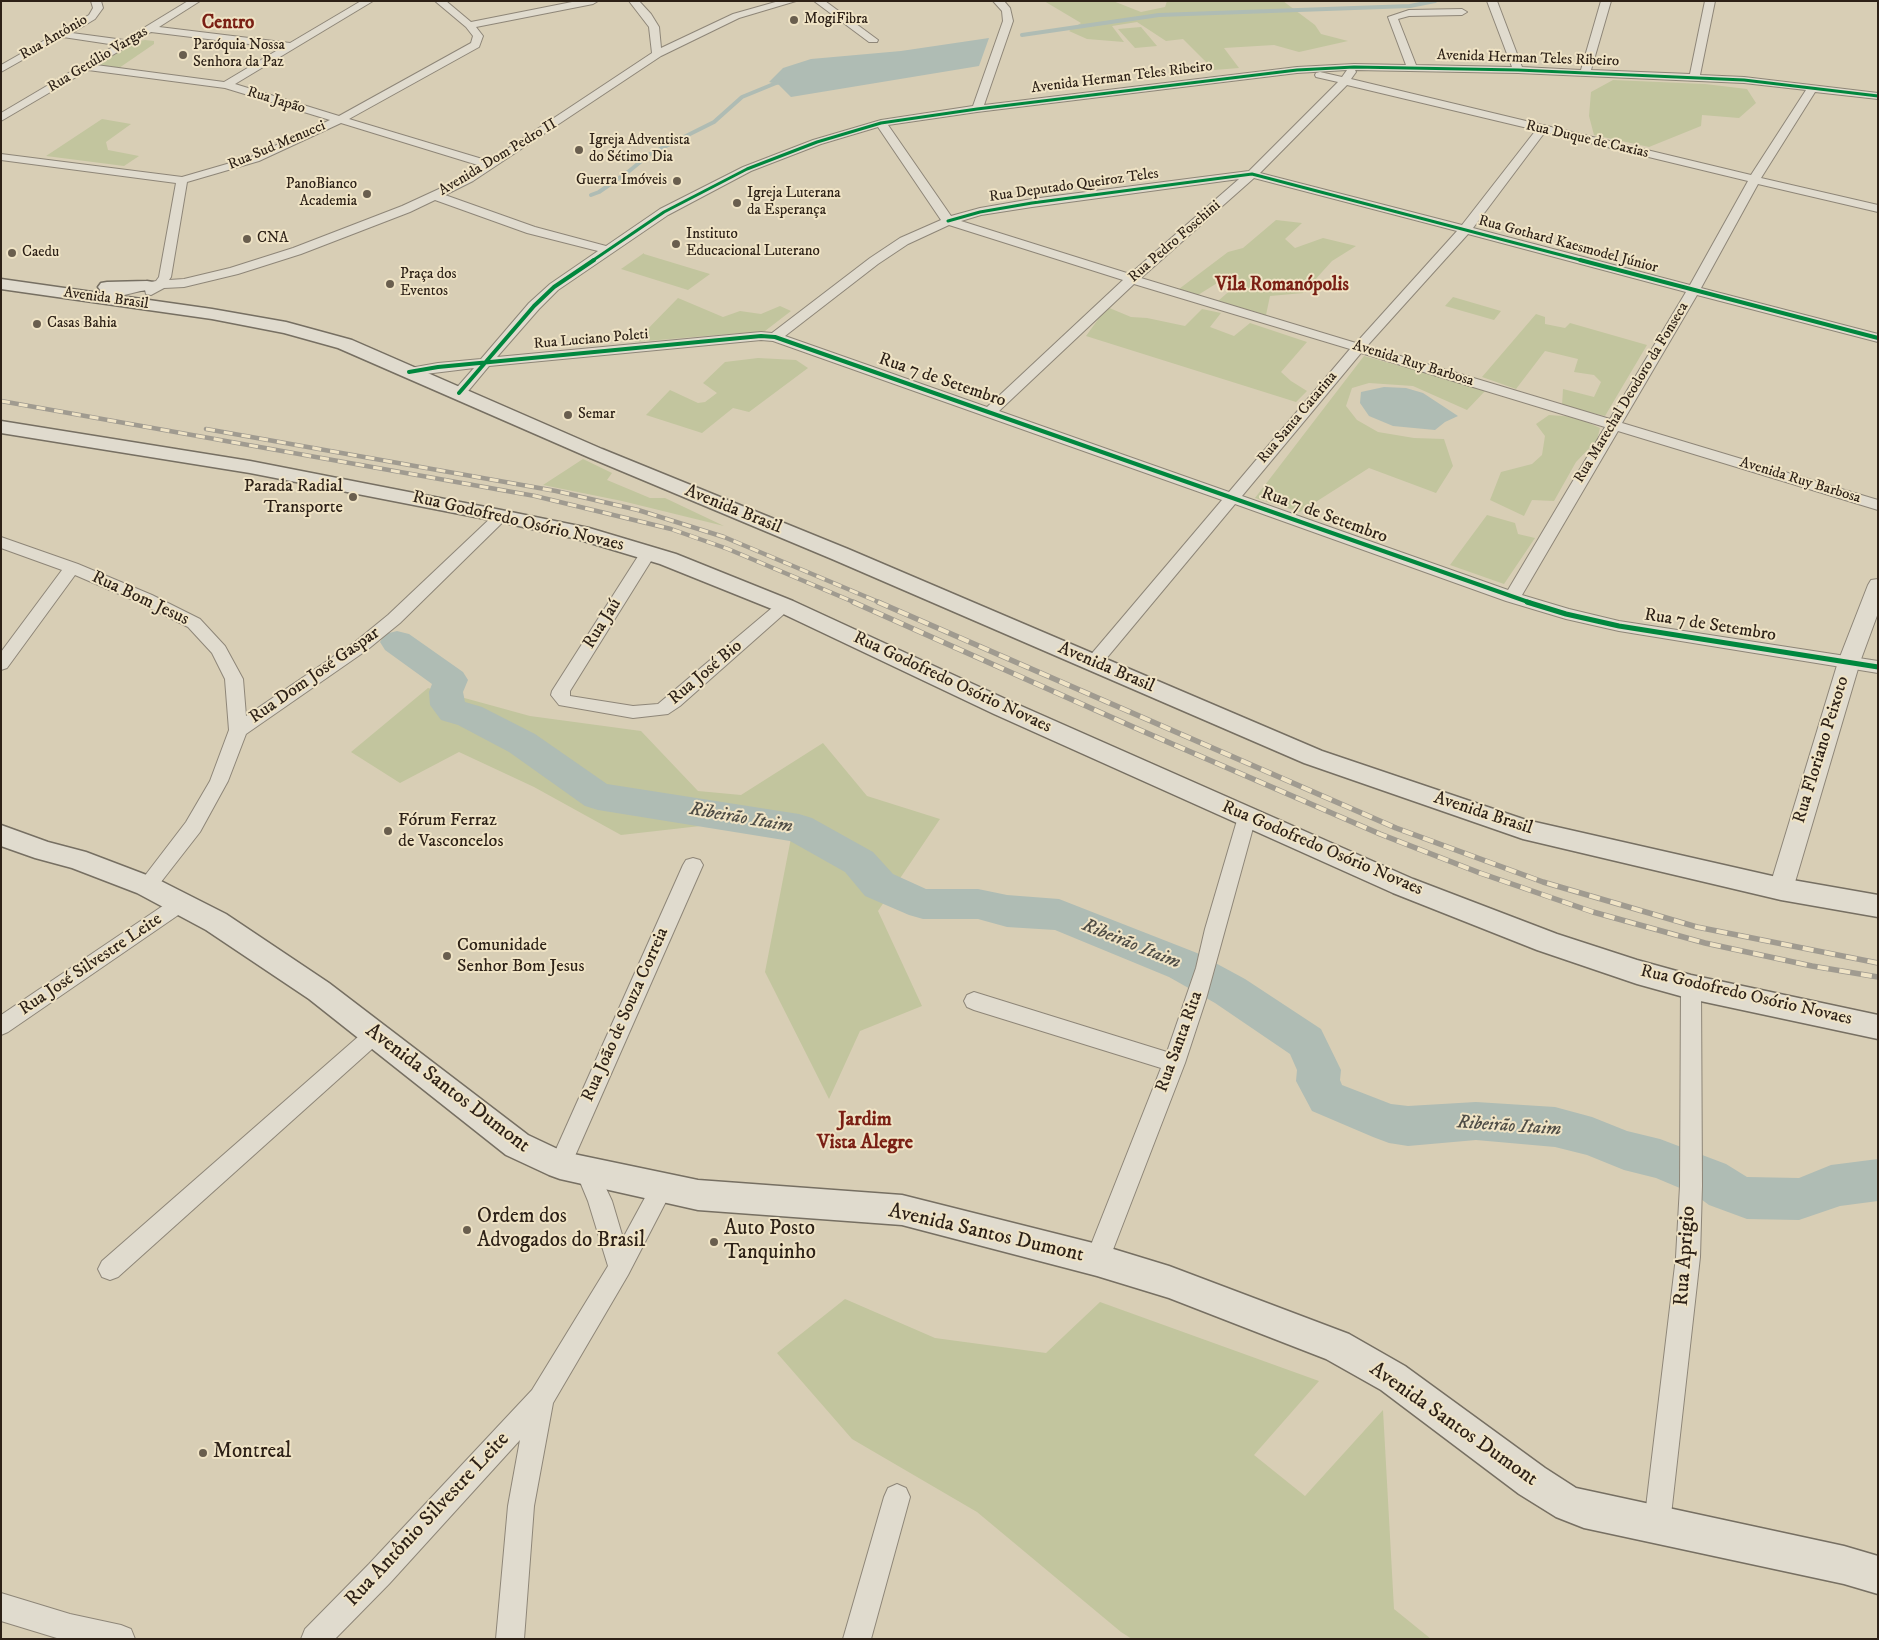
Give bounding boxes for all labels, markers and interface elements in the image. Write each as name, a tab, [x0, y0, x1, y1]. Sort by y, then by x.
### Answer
street label: Rua Antônio	[17, 11, 91, 65]
place label: MogiFibra	[804, 11, 868, 29]
district label: Centro	[202, 13, 254, 35]
marker: MogiFibra	[788, 14, 800, 26]
street label: Rua Getúlio Vargas	[45, 23, 151, 97]
place label: Paróquia Nossa Senhora da Paz	[193, 37, 285, 72]
street label: Avenida Herman Teles Ribeiro	[1437, 47, 1619, 71]
marker: Paróquia Nossa Senhora da Paz	[177, 49, 189, 61]
street label: Avenida Herman Teles Ribeiro	[1030, 58, 1214, 98]
street label: Rua Japão	[245, 84, 307, 118]
street label: Avenida Dom Pedro II	[436, 116, 560, 200]
street label: Rua Sud Menucci	[226, 117, 328, 175]
street label: Rua Duque de Caxias	[1524, 117, 1650, 163]
place label: Igreja Adventista do Sétimo Dia	[589, 132, 690, 167]
marker: Igreja Adventista do Sétimo Dia	[573, 144, 585, 156]
street label: Rua Deputado Queiroz Teles	[988, 165, 1160, 207]
place label: Guerra Imóveis	[576, 172, 667, 190]
marker: Guerra Imóveis	[671, 175, 683, 187]
place label: PanoBianco Academia	[286, 176, 357, 211]
place label: Igreja Luterana da Esperança	[747, 185, 841, 220]
marker: PanoBianco Academia	[361, 188, 373, 200]
marker: Igreja Luterana da Esperança	[731, 197, 743, 209]
street label: Rua Pedro Foschini	[1125, 197, 1225, 287]
street label: Rua Gothard Kaesmodel Júnior	[1476, 212, 1660, 278]
place label: Instituto Educacional Luterano	[686, 226, 820, 261]
place label: CNA	[257, 230, 289, 248]
marker: CNA	[241, 233, 253, 245]
marker: Instituto Educacional Luterano	[670, 238, 682, 250]
place label: Caedu	[22, 244, 59, 262]
marker: Caedu	[6, 247, 18, 259]
place label: Praça dos Eventos	[400, 266, 456, 301]
district label: Vila Romanópolis	[1215, 275, 1349, 297]
marker: Praça dos Eventos	[384, 278, 396, 290]
street label: Avenida Brasil	[62, 284, 150, 314]
street label: Rua Marechal Deodoro da Fonseca	[1571, 299, 1693, 487]
place label: Casas Bahia	[47, 315, 117, 333]
marker: Casas Bahia	[31, 318, 43, 330]
street label: Rua Luciano Poleti	[533, 326, 649, 354]
street label: Avenida Ruy Barbosa	[1350, 337, 1476, 391]
street label: Rua 7 de Setembro	[876, 349, 1008, 413]
street label: Rua Santa Catarina	[1254, 368, 1342, 468]
place label: Semar	[578, 406, 615, 424]
marker: Semar	[562, 409, 574, 421]
street label: Avenida Ruy Barbosa	[1737, 454, 1863, 508]
place label: Parada Radial Transporte	[244, 476, 343, 518]
street label: Avenida Brasil	[681, 481, 785, 539]
street label: Rua 7 de Setembro	[1258, 483, 1390, 549]
street label: Rua Godofredo Osório Novaes	[410, 487, 626, 557]
marker: Parada Radial Transporte	[347, 491, 359, 503]
street label: Rua Bom Jesus	[88, 567, 192, 631]
street label: Rua Jaú	[579, 595, 627, 653]
street label: Rua 7 de Setembro	[1643, 605, 1777, 647]
street label: Rua Dom José Gaspar	[246, 623, 384, 729]
street label: Rua Godofredo Osório Novaes	[849, 628, 1055, 738]
street label: Rua José Bio	[665, 636, 747, 710]
street label: Avenida Brasil	[1055, 638, 1157, 698]
street label: Rua Floriano Peixoto	[1789, 674, 1855, 826]
street label: Avenida Brasil	[1431, 788, 1535, 840]
street label: Rua Godofredo Osório Novaes	[1218, 797, 1426, 901]
water label: Ribeirão Itaim	[688, 799, 794, 839]
place label: Fórum Ferraz de Vasconcelos	[398, 810, 503, 852]
marker: Fórum Ferraz de Vasconcelos	[382, 825, 394, 837]
street label: Rua José Silvestre Leite	[15, 909, 167, 1021]
water label: Ribeirão Itaim	[1078, 915, 1184, 975]
street label: Rua João de Souza Correia	[578, 925, 674, 1105]
place label: Comunidade Senhor Bom Jesus	[457, 935, 584, 978]
marker: Comunidade Senhor Bom Jesus	[441, 950, 453, 962]
street label: Rua Godofredo Osório Novaes	[1638, 961, 1854, 1031]
street label: Rua Santa Rita	[1152, 989, 1208, 1095]
street label: Avenida Santos Dumont	[360, 1019, 534, 1159]
district label: Jardim Vista Alegre	[817, 1109, 913, 1156]
water label: Ribeirão Itaim	[1456, 1112, 1562, 1142]
street label: Avenida Santos Dumont	[886, 1199, 1086, 1269]
place label: Ordem dos Advogados do Brasil	[477, 1205, 645, 1255]
street label: Rua Aprigio	[1670, 1205, 1702, 1307]
place label: Auto Posto Tanquinho	[724, 1217, 816, 1267]
marker: Ordem dos Advogados do Brasil	[461, 1224, 473, 1236]
marker: Auto Posto Tanquinho	[708, 1236, 720, 1248]
street label: Avenida Santos Dumont	[1364, 1357, 1542, 1493]
street label: Rua Antônio Silvestre Leite	[340, 1427, 516, 1613]
place label: Montreal	[213, 1440, 291, 1466]
marker: Montreal	[197, 1447, 209, 1459]

